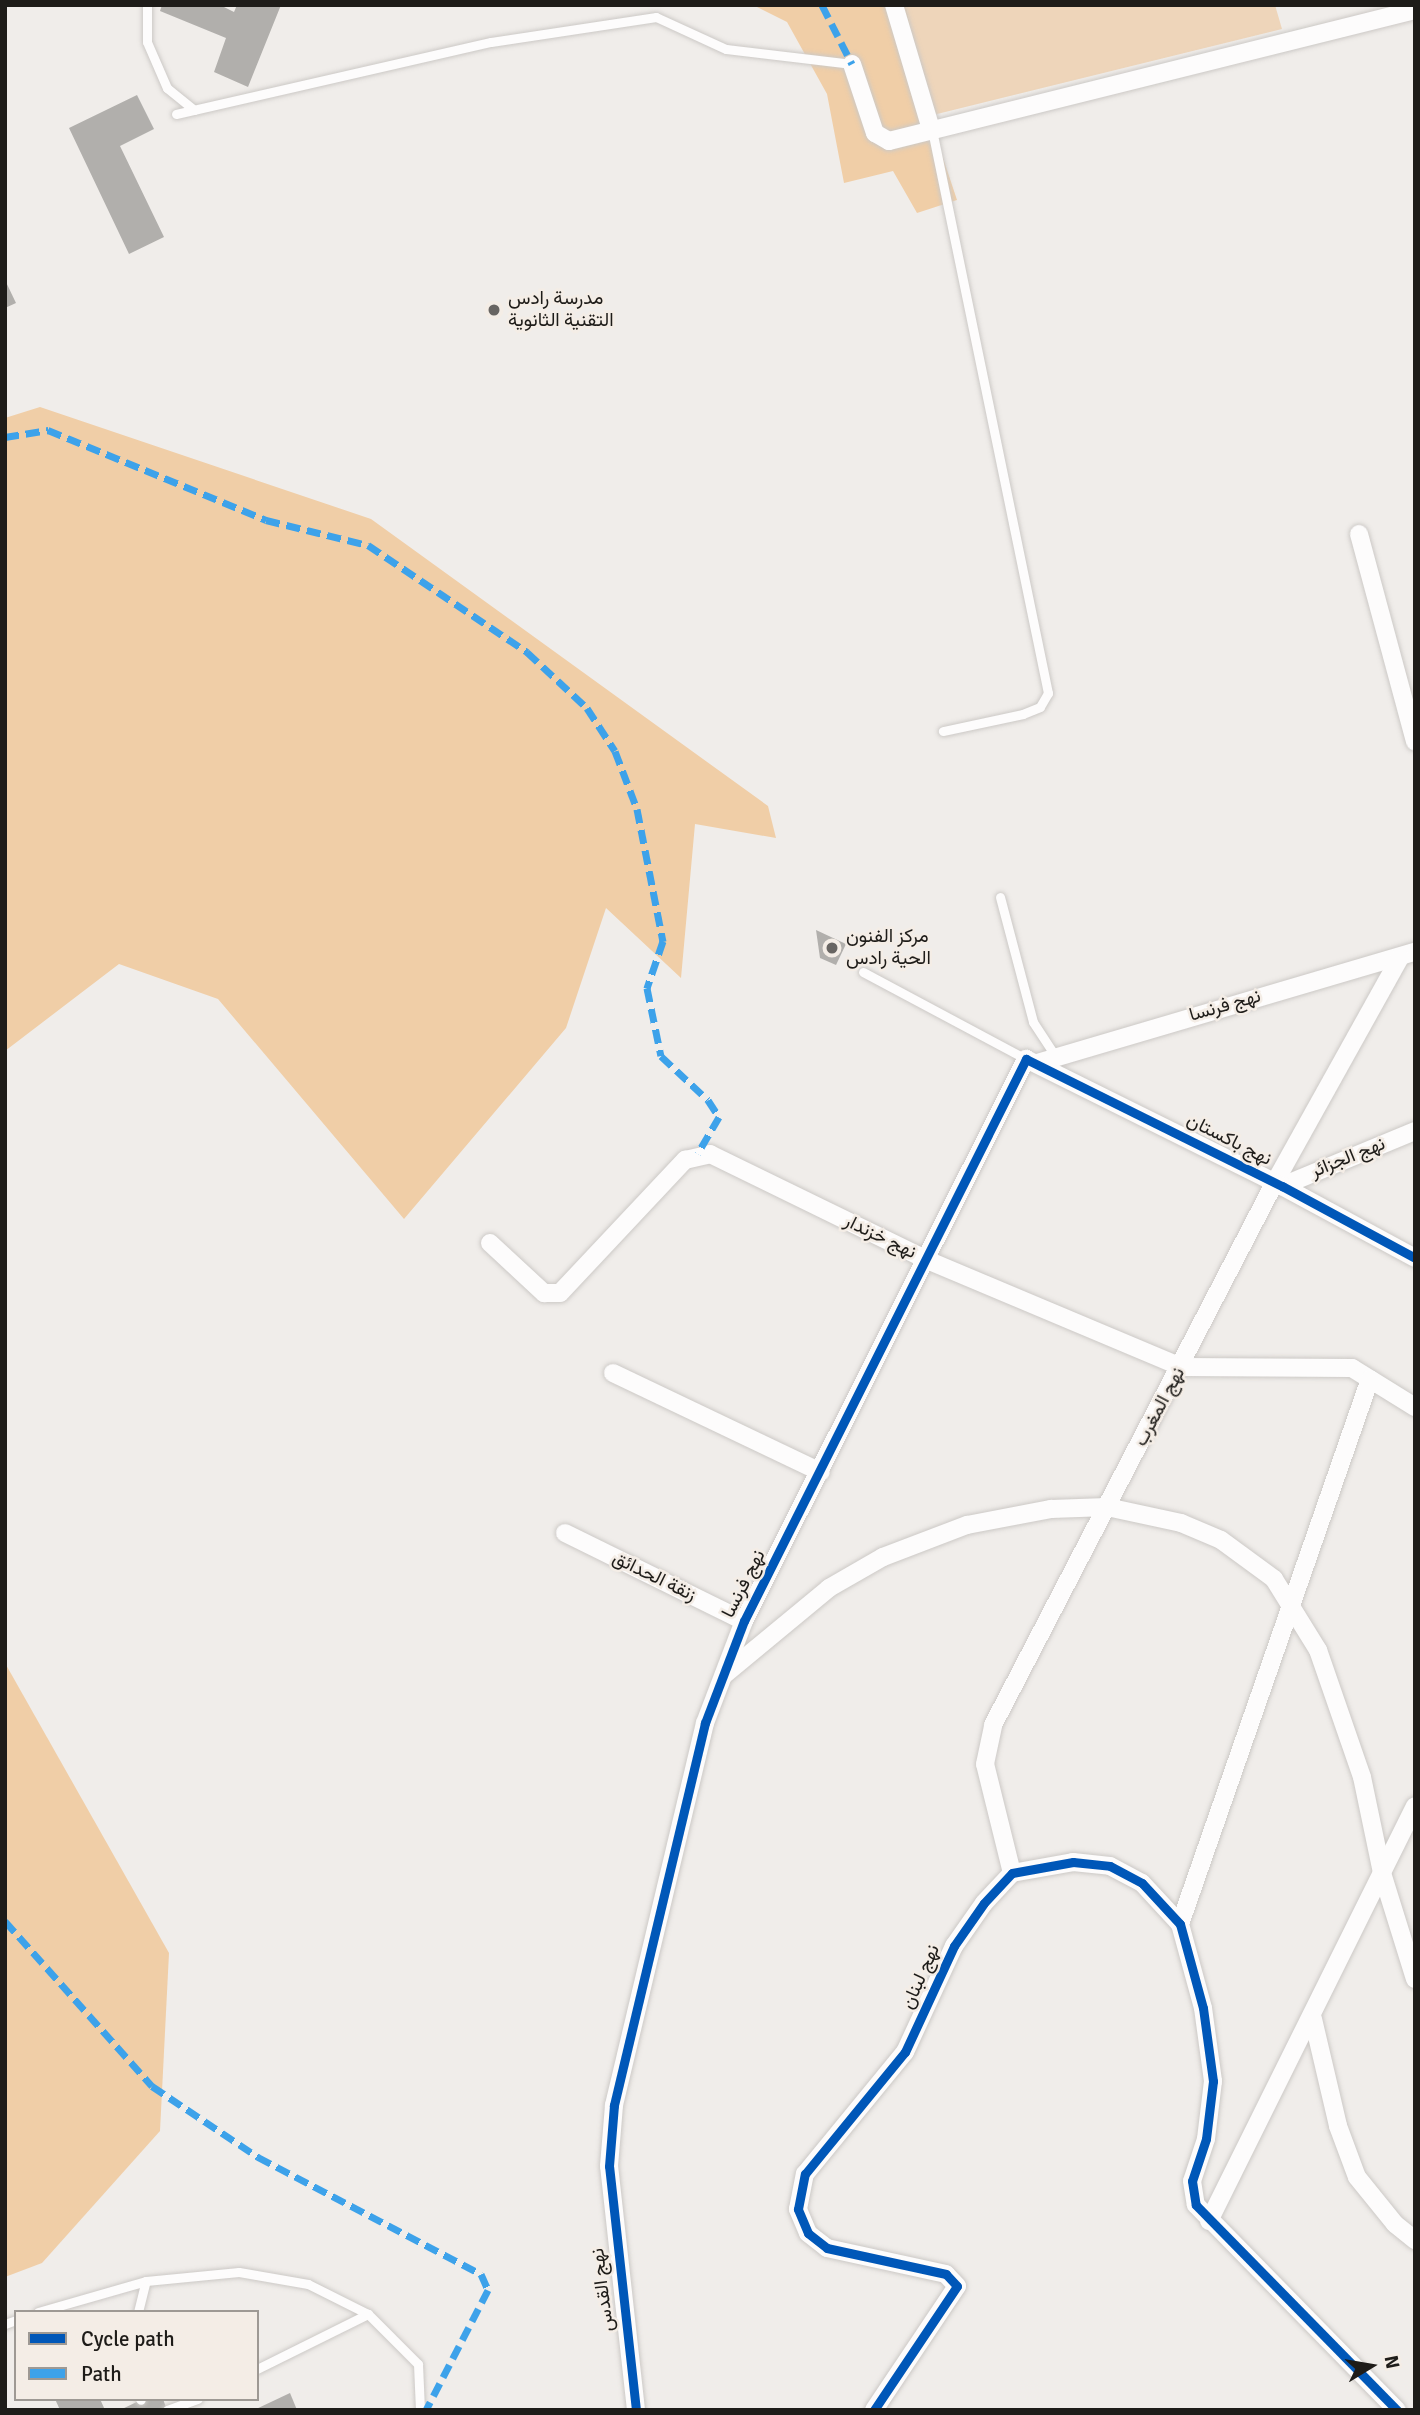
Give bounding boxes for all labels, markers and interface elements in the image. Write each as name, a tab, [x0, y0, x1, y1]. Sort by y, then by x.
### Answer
place label: مدرسة رادس التقنية الثانوية	[508, 288, 614, 332]
marker: مدرسة رادس التقنية الثانوية	[486, 302, 502, 318]
place label: مركز الفنون الحية رادس	[846, 926, 931, 970]
marker: مركز الفنون الحية رادس	[824, 940, 840, 956]
street label: نهج فرنسا	[1187, 985, 1263, 1027]
street label: نهج باكستان	[1183, 1109, 1275, 1171]
street label: نهج الجزائر	[1307, 1133, 1389, 1183]
street label: نهج خزندار	[840, 1210, 920, 1264]
street label: نهج المغرب	[1130, 1364, 1190, 1450]
street label: نهج فرنسا	[717, 1546, 771, 1622]
street label: زنقة الحدائق	[608, 1547, 700, 1607]
street label: نهج لبنان	[897, 1941, 945, 2013]
street label: نهج القدس	[587, 2247, 619, 2333]
legend	[14, 2310, 259, 2401]
text: Cycle path	[81, 2326, 175, 2352]
north arrow	[1336, 2331, 1406, 2401]
text: N	[1379, 2353, 1405, 2371]
text: Path	[81, 2361, 122, 2387]

